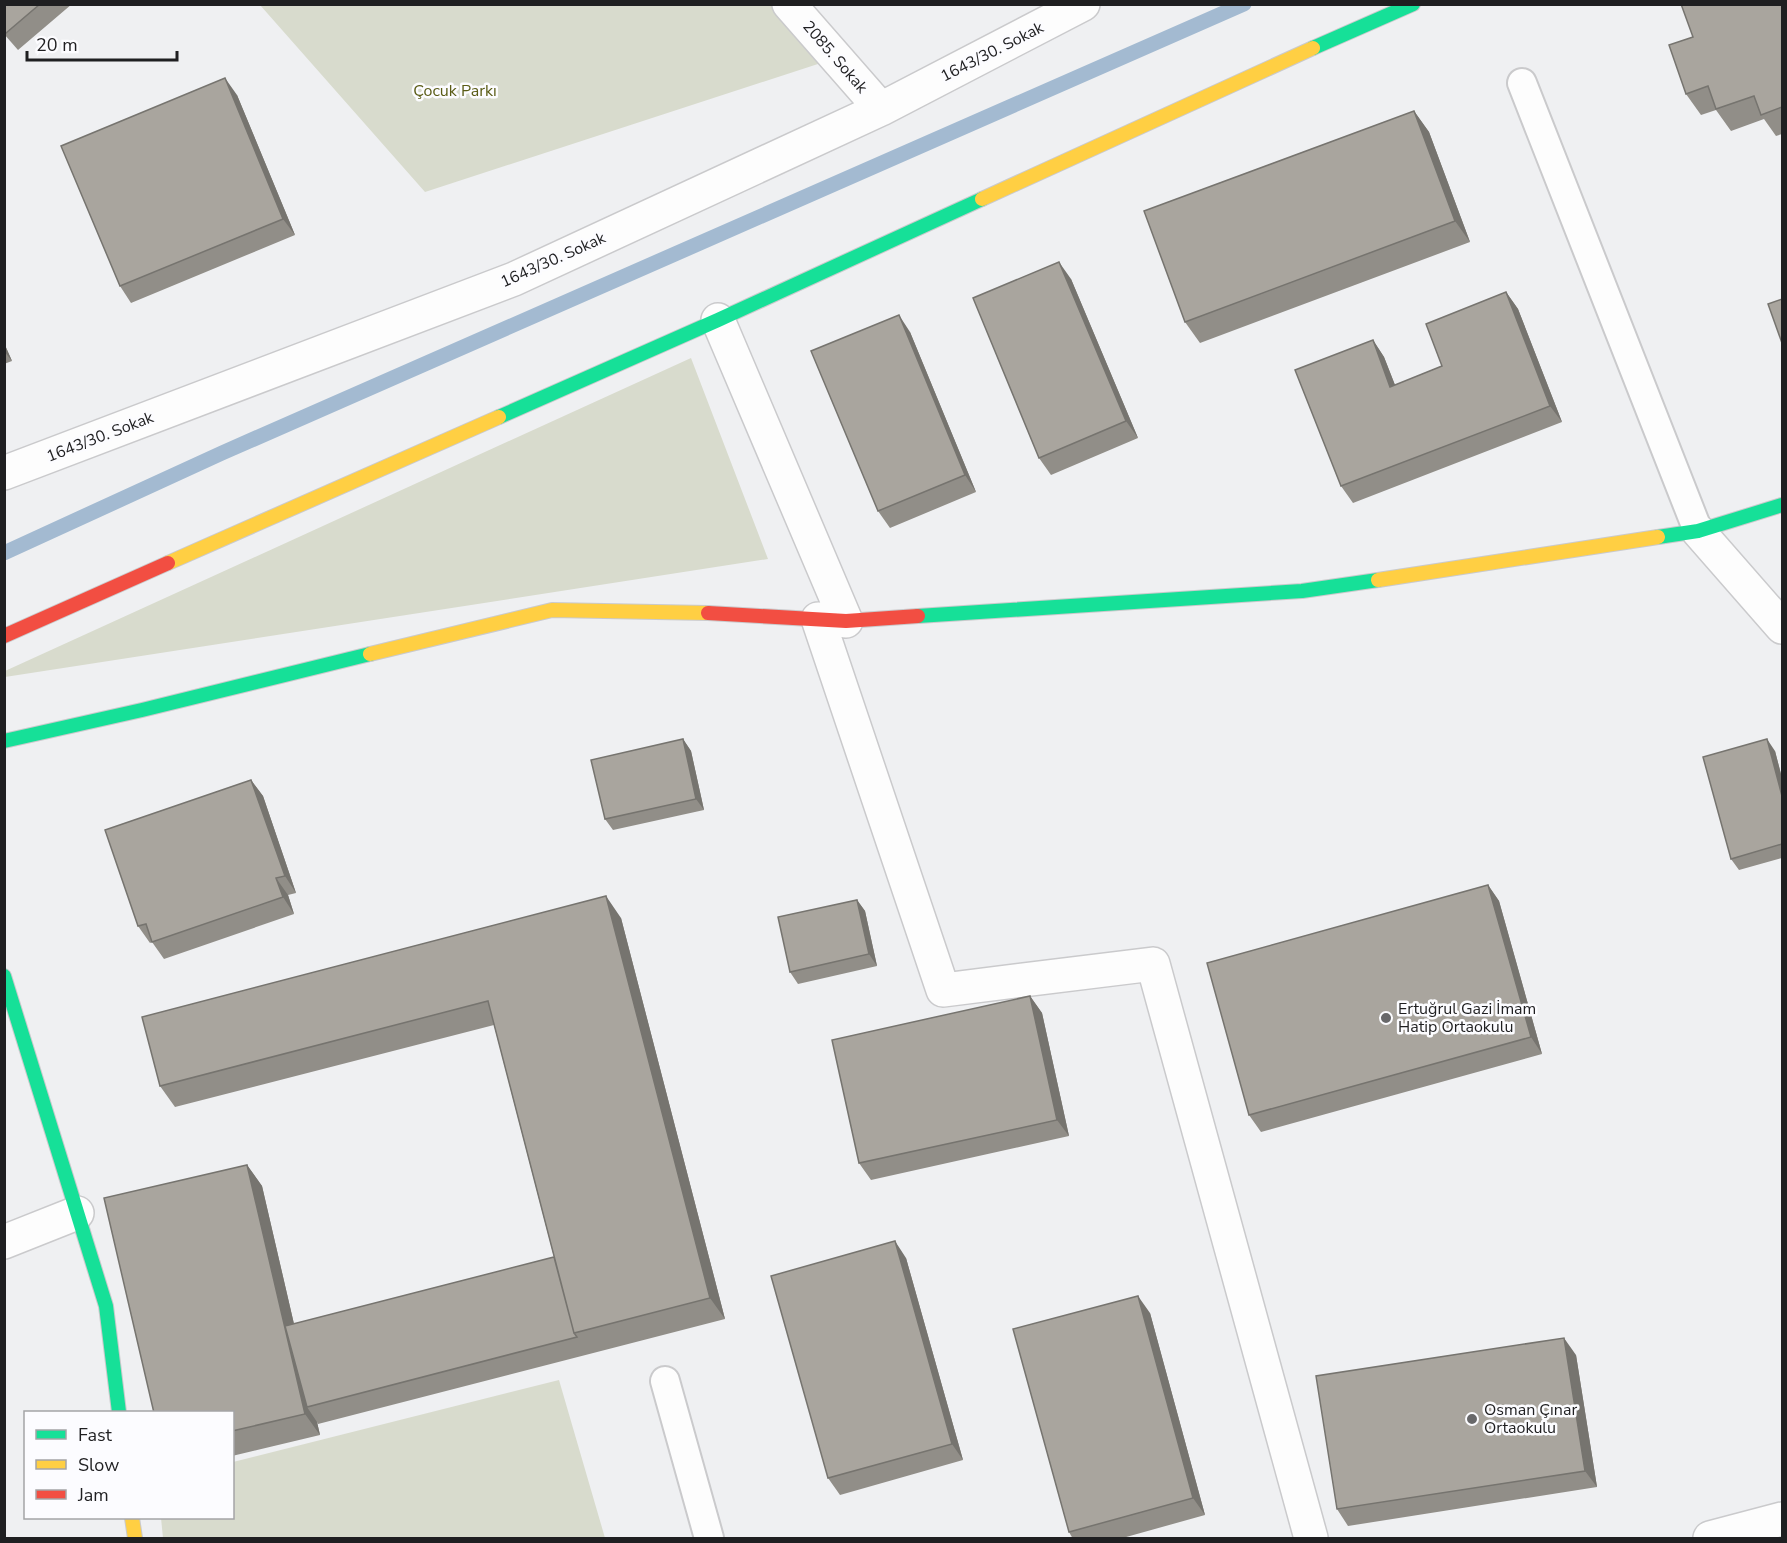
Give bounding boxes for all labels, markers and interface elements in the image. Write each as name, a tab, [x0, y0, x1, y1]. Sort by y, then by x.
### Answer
street label: 2085. Sokak	[797, 16, 873, 99]
street label: 1643/30. Sokak	[937, 16, 1048, 87]
scale bar	[27, 24, 177, 62]
text: 20 m	[36, 33, 78, 57]
park label: Çocuk Parkı	[413, 80, 497, 102]
street label: 1643/30. Sokak	[497, 227, 610, 293]
street label: 1643/30. Sokak	[43, 406, 158, 468]
place label: Ertuğrul Gazi İmam Hatip Ortaokulu	[1398, 998, 1536, 1038]
marker: Ertuğrul Gazi İmam Hatip Ortaokulu	[1379, 1011, 1393, 1025]
place label: Osman Çınar Ortaokulu	[1484, 1399, 1577, 1439]
legend	[24, 1411, 234, 1519]
marker: Osman Çınar Ortaokulu	[1465, 1412, 1479, 1426]
text: Fast	[78, 1423, 113, 1447]
text: Slow	[78, 1453, 119, 1477]
text: Jam	[77, 1483, 109, 1507]

